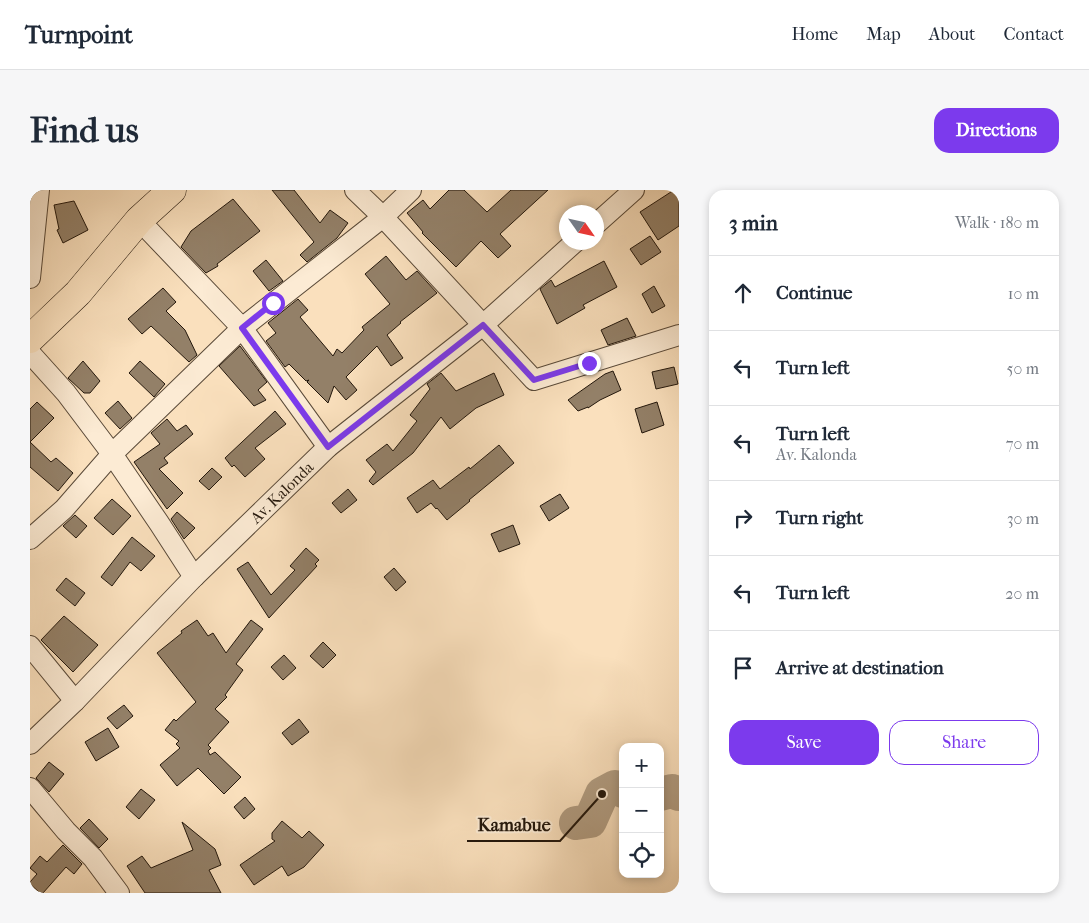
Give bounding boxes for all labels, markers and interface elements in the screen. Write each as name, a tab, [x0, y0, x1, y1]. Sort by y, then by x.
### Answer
text: Turnpoint	[25, 21, 133, 49]
text: Home	[791, 24, 838, 45]
text: Map	[866, 24, 901, 45]
text: About	[929, 24, 975, 45]
text: Contact	[1003, 24, 1064, 45]
button: Directions	[934, 108, 1059, 153]
text: Find us	[30, 110, 139, 151]
north arrow	[559, 205, 604, 250]
text: 3 min	[729, 211, 778, 235]
text: Walk · 180 m	[955, 213, 1039, 232]
icon: ahead	[729, 279, 757, 307]
text: Continue	[776, 282, 852, 304]
text: 10 m	[1008, 284, 1039, 303]
route start	[262, 292, 285, 315]
route end	[578, 352, 601, 375]
icon: left	[729, 354, 757, 382]
text: Turn left	[776, 357, 850, 379]
text: 50 m	[1007, 359, 1039, 378]
text: Turn left	[776, 423, 850, 445]
icon: left	[729, 429, 757, 457]
text: 70 m	[1006, 434, 1039, 453]
text: Av. Kalonda	[776, 445, 857, 464]
street label: Av. Kalonda	[245, 457, 318, 528]
icon: right	[729, 504, 757, 532]
text: Turn right	[776, 507, 863, 529]
text: 30 m	[1007, 509, 1039, 528]
icon: left	[729, 579, 757, 607]
text: Turn left	[776, 582, 850, 604]
text: 20 m	[1005, 584, 1039, 603]
icon: arrive	[729, 654, 757, 682]
text: Arrive at destination	[776, 657, 944, 679]
button: Save	[729, 720, 879, 765]
button: Share	[889, 720, 1039, 765]
map controls	[619, 743, 664, 878]
button: +	[619, 743, 664, 788]
button: −	[619, 788, 664, 833]
callout: Kamabue	[467, 808, 560, 841]
text: Kamabue	[477, 815, 551, 836]
button: locate	[619, 833, 664, 878]

